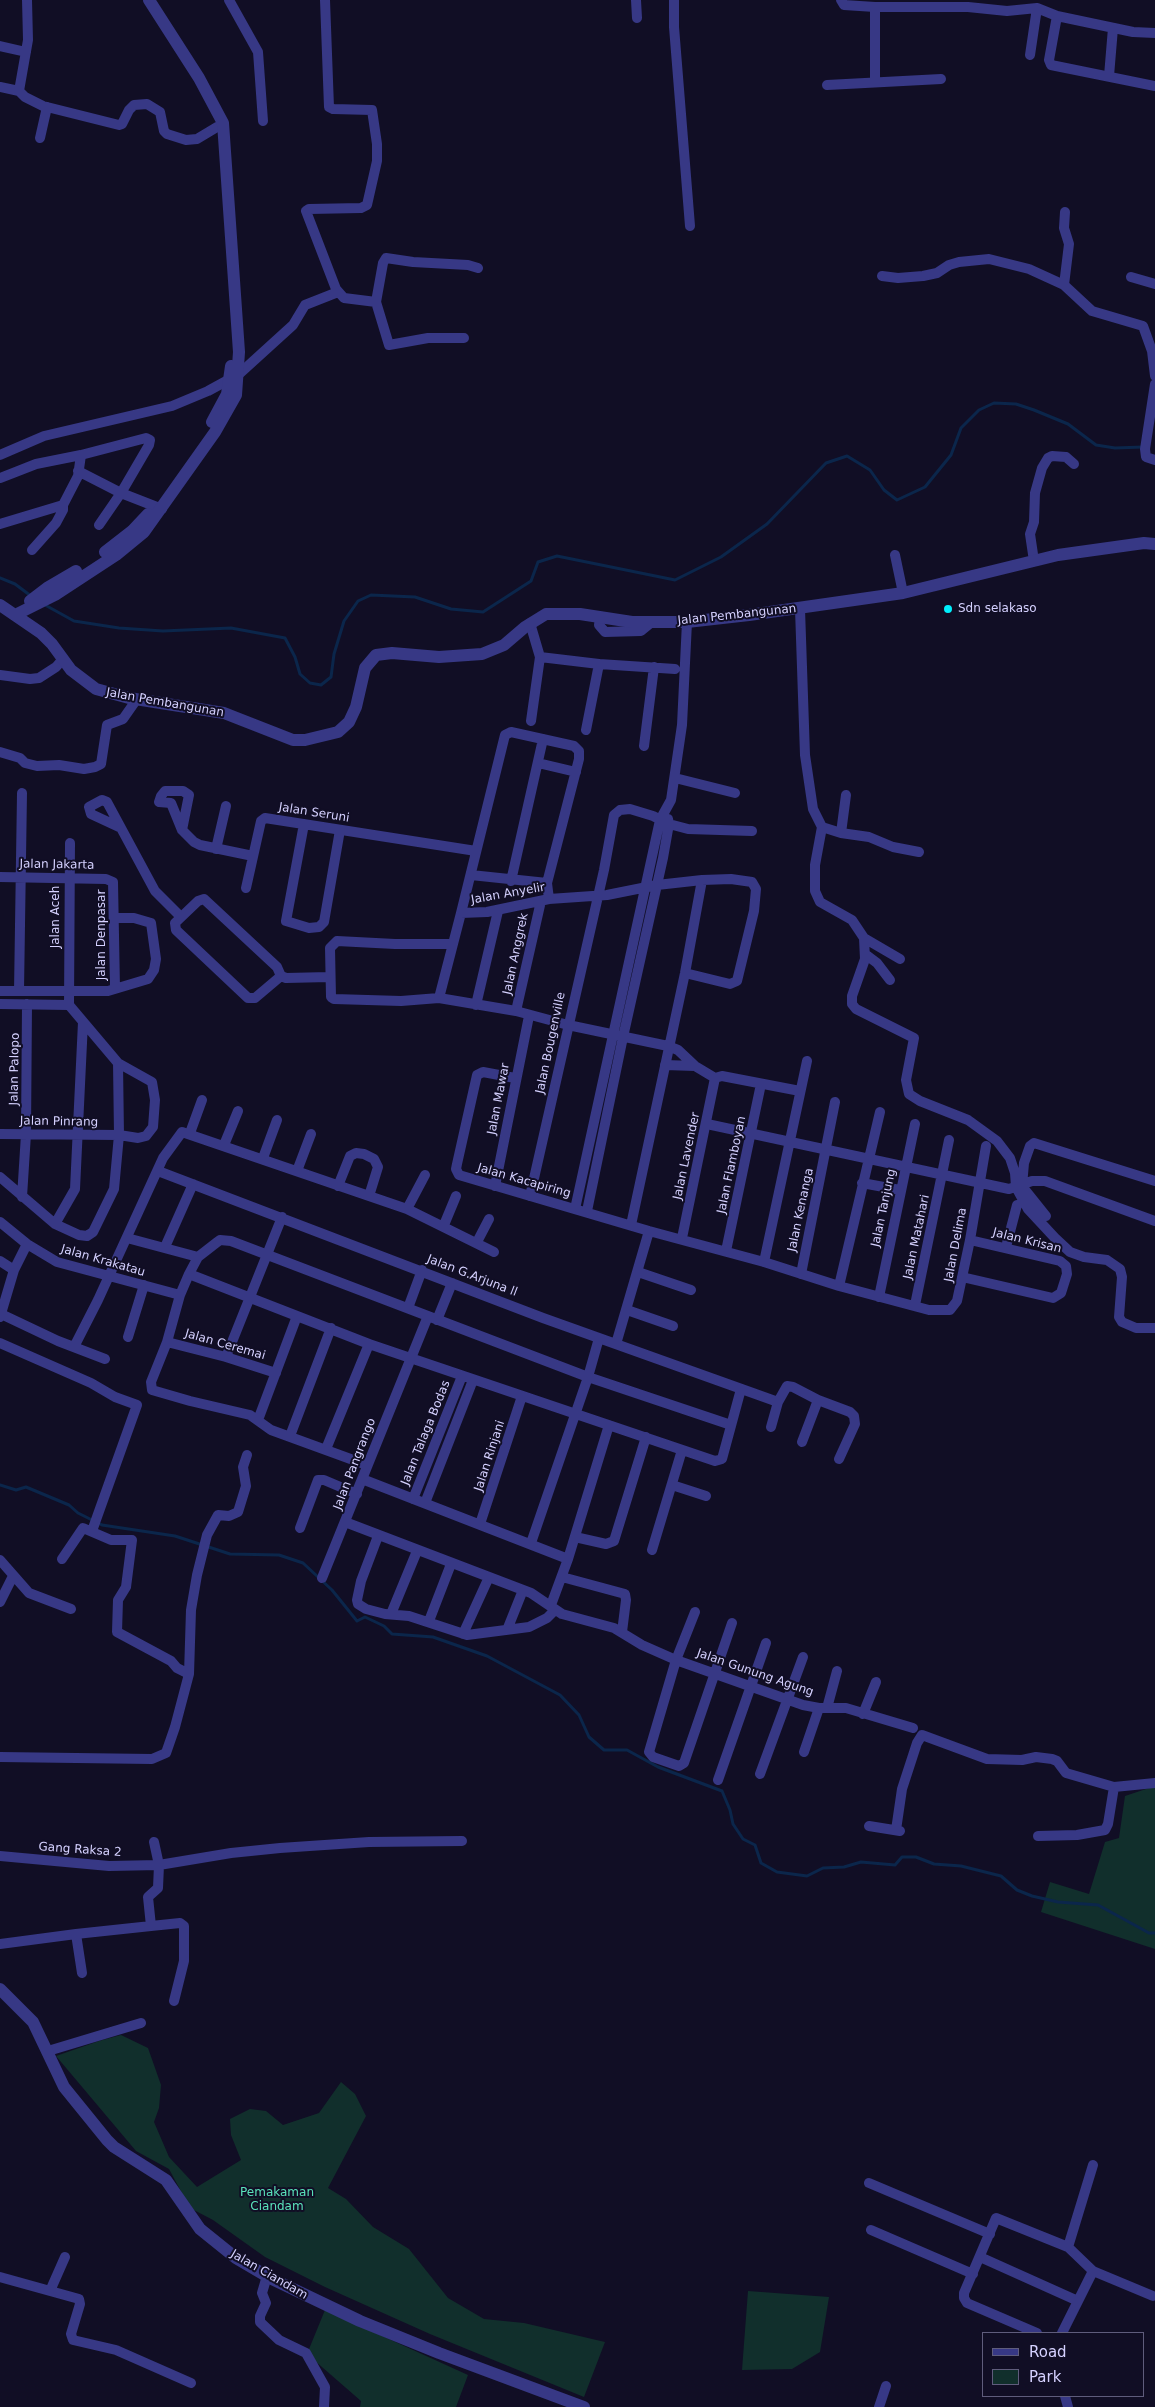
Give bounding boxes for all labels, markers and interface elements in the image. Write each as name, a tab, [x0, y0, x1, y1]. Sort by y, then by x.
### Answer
street label: Jalan Pembangunan	[677, 602, 797, 628]
place label: Sdn selakaso	[958, 602, 1037, 616]
marker: Sdn selakaso	[942, 603, 954, 615]
street label: Jalan Pembangunan	[105, 686, 225, 720]
street label: Jalan Seruni	[278, 800, 350, 826]
street label: Jalan Jakarta	[19, 857, 95, 873]
street label: Jalan Anyelir	[470, 880, 546, 908]
street label: Jalan Aceh	[49, 886, 63, 948]
street label: Jalan Denpasar	[95, 890, 109, 980]
street label: Jalan Anggrek	[500, 912, 532, 996]
street label: Jalan Bougenville	[533, 991, 569, 1095]
street label: Jalan Palopo	[7, 1033, 23, 1105]
street label: Jalan Mawar	[485, 1062, 513, 1136]
street label: Jalan Lavender	[671, 1111, 703, 1201]
street label: Jalan Pinrang	[20, 1114, 98, 1130]
street label: Jalan Flamboyan	[715, 1115, 749, 1215]
street label: Jalan Kacapiring	[476, 1161, 572, 1201]
street label: Jalan Kenanga	[785, 1167, 817, 1253]
street label: Jalan Tanjung	[869, 1168, 899, 1248]
street label: Jalan Matahari	[901, 1193, 933, 1281]
street label: Jalan Delima	[942, 1207, 970, 1283]
street label: Jalan Krisan	[991, 1226, 1063, 1256]
street label: Jalan Krakatau	[59, 1242, 147, 1280]
street label: Jalan G.Arjuna ll	[425, 1252, 519, 1300]
street label: Jalan Ceremai	[183, 1327, 267, 1363]
street label: Jalan Talaga Bodas	[398, 1378, 454, 1488]
street label: Jalan Pangrango	[331, 1416, 379, 1512]
street label: Jalan Rinjani	[472, 1419, 508, 1493]
street label: Jalan Gunung Agung	[695, 1646, 815, 1700]
street label: Gang Raksa 2	[38, 1840, 122, 1860]
park label: Pemakaman Ciandam	[240, 2186, 314, 2214]
street label: Jalan Ciandam	[228, 2247, 310, 2303]
legend	[982, 2332, 1145, 2397]
text: Road	[1029, 2343, 1067, 2361]
text: Park	[1029, 2368, 1061, 2386]

